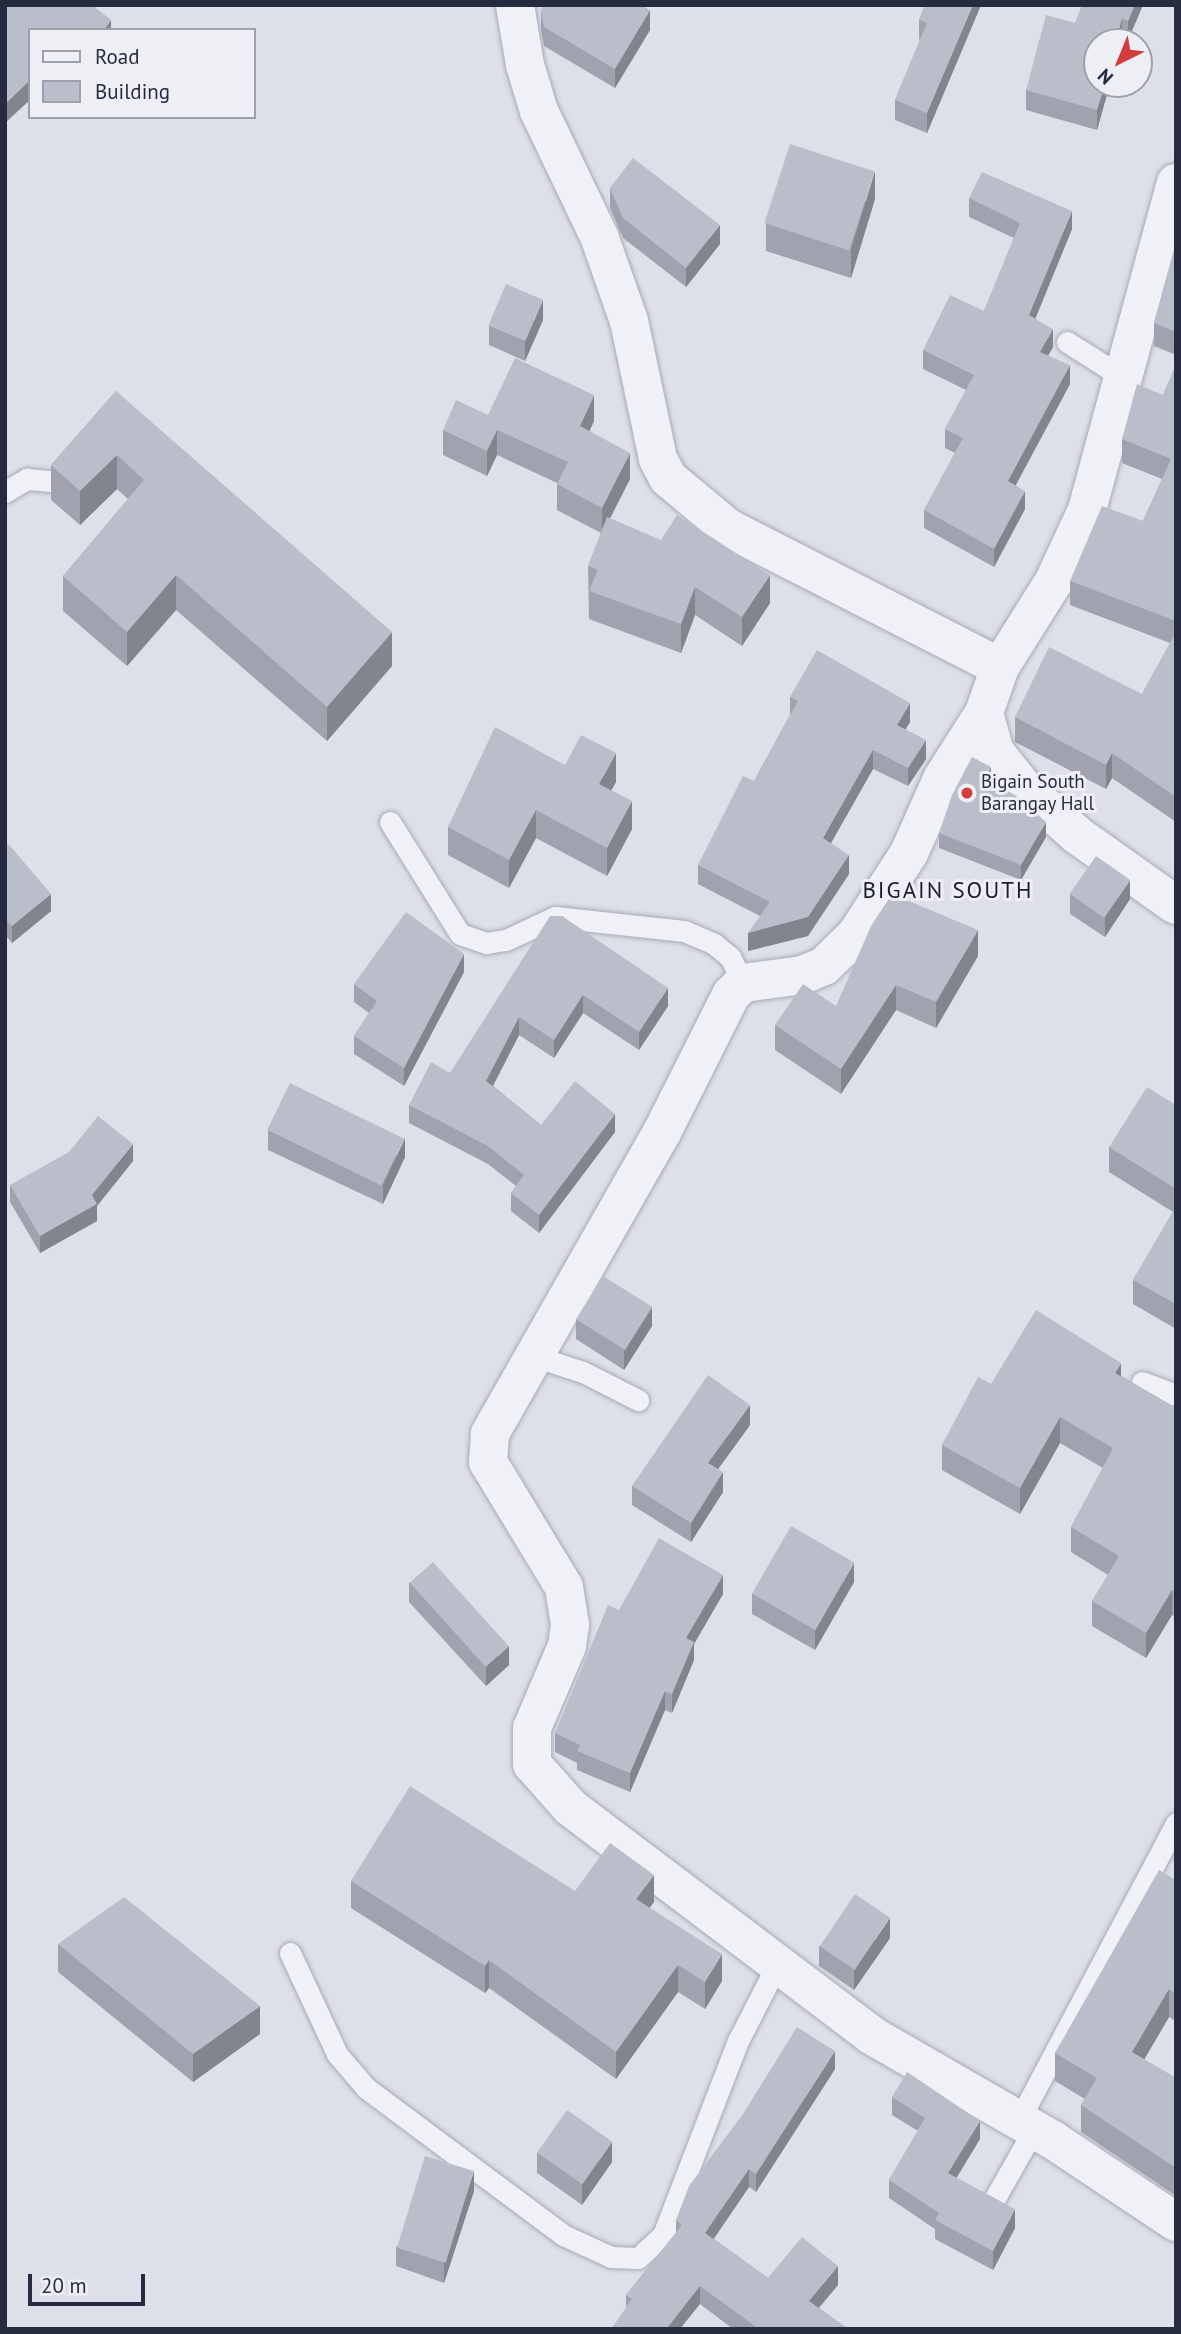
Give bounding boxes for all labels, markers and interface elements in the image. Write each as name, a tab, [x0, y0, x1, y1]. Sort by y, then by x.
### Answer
legend	[28, 28, 256, 119]
north arrow	[1083, 28, 1153, 98]
text: Road	[95, 43, 139, 70]
text: N	[1092, 64, 1118, 90]
text: Building	[95, 78, 170, 105]
place label: Bigain South Barangay Hall	[981, 771, 1095, 815]
marker: Bigain South Barangay Hall	[959, 785, 975, 801]
district label: BIGAIN SOUTH	[864, 876, 1032, 904]
scale bar	[32, 2260, 149, 2304]
text: 20 m	[41, 2272, 87, 2299]

